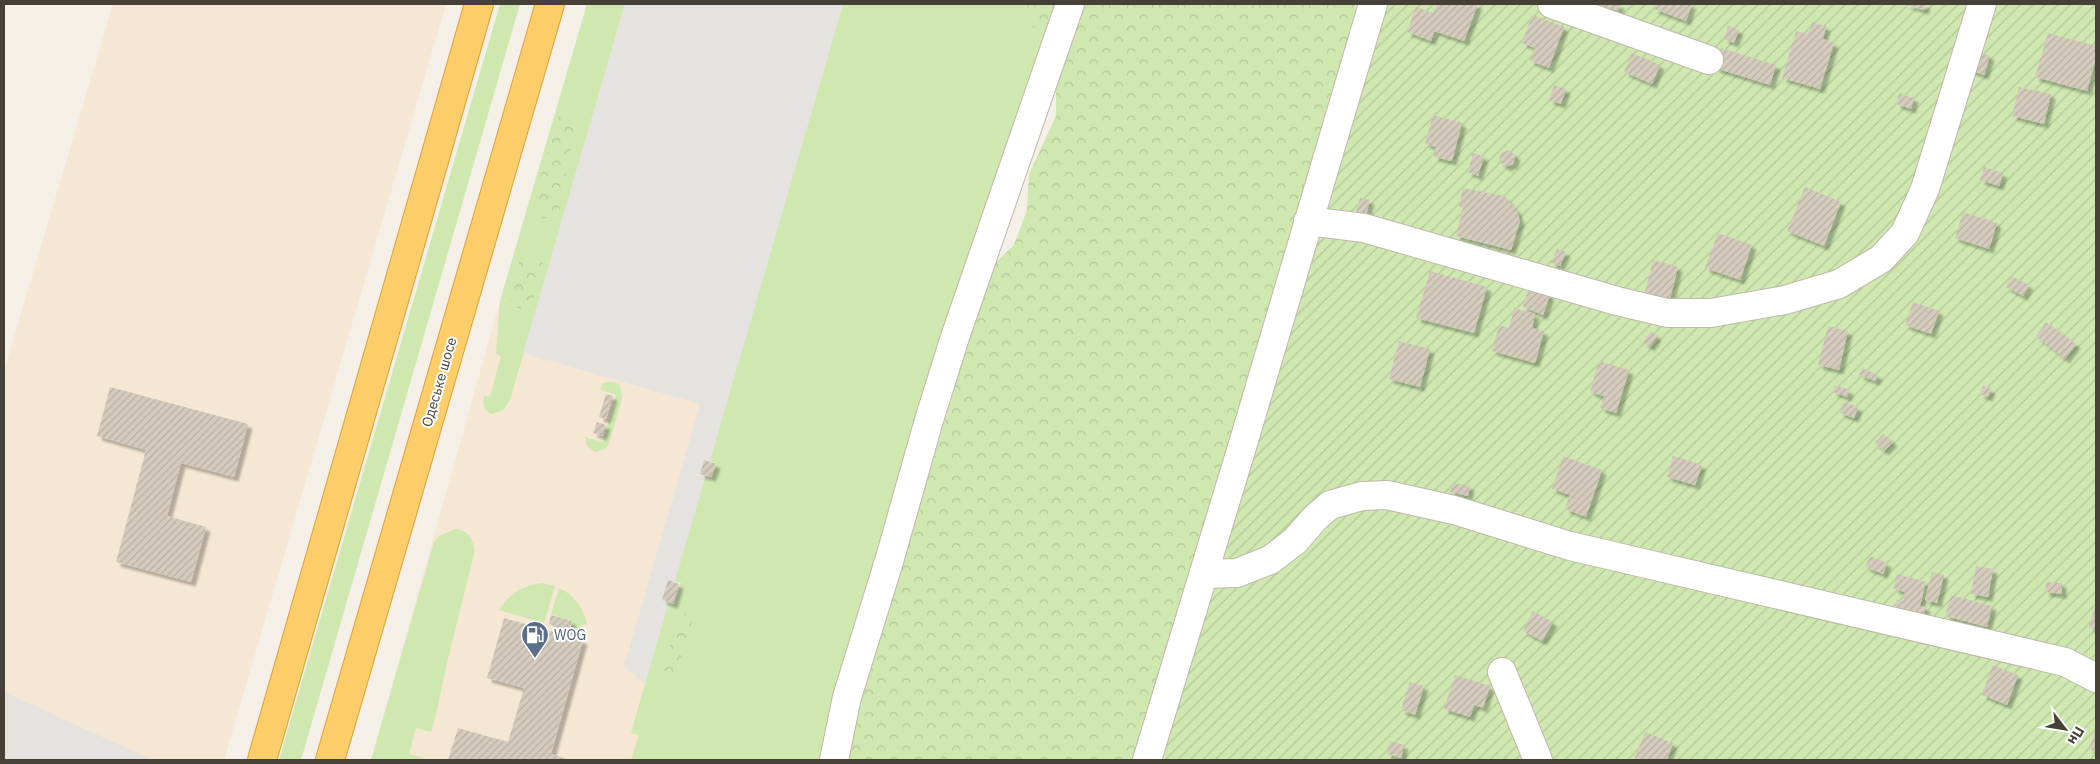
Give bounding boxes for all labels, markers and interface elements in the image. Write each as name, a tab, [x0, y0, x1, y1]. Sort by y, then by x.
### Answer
street label: Одеське шосе	[418, 335, 460, 429]
fuel station icon: WOG	[520, 620, 550, 659]
place label: WOG	[554, 626, 586, 644]
north arrow	[2040, 704, 2090, 754]
text: Пн	[2064, 723, 2089, 748]

